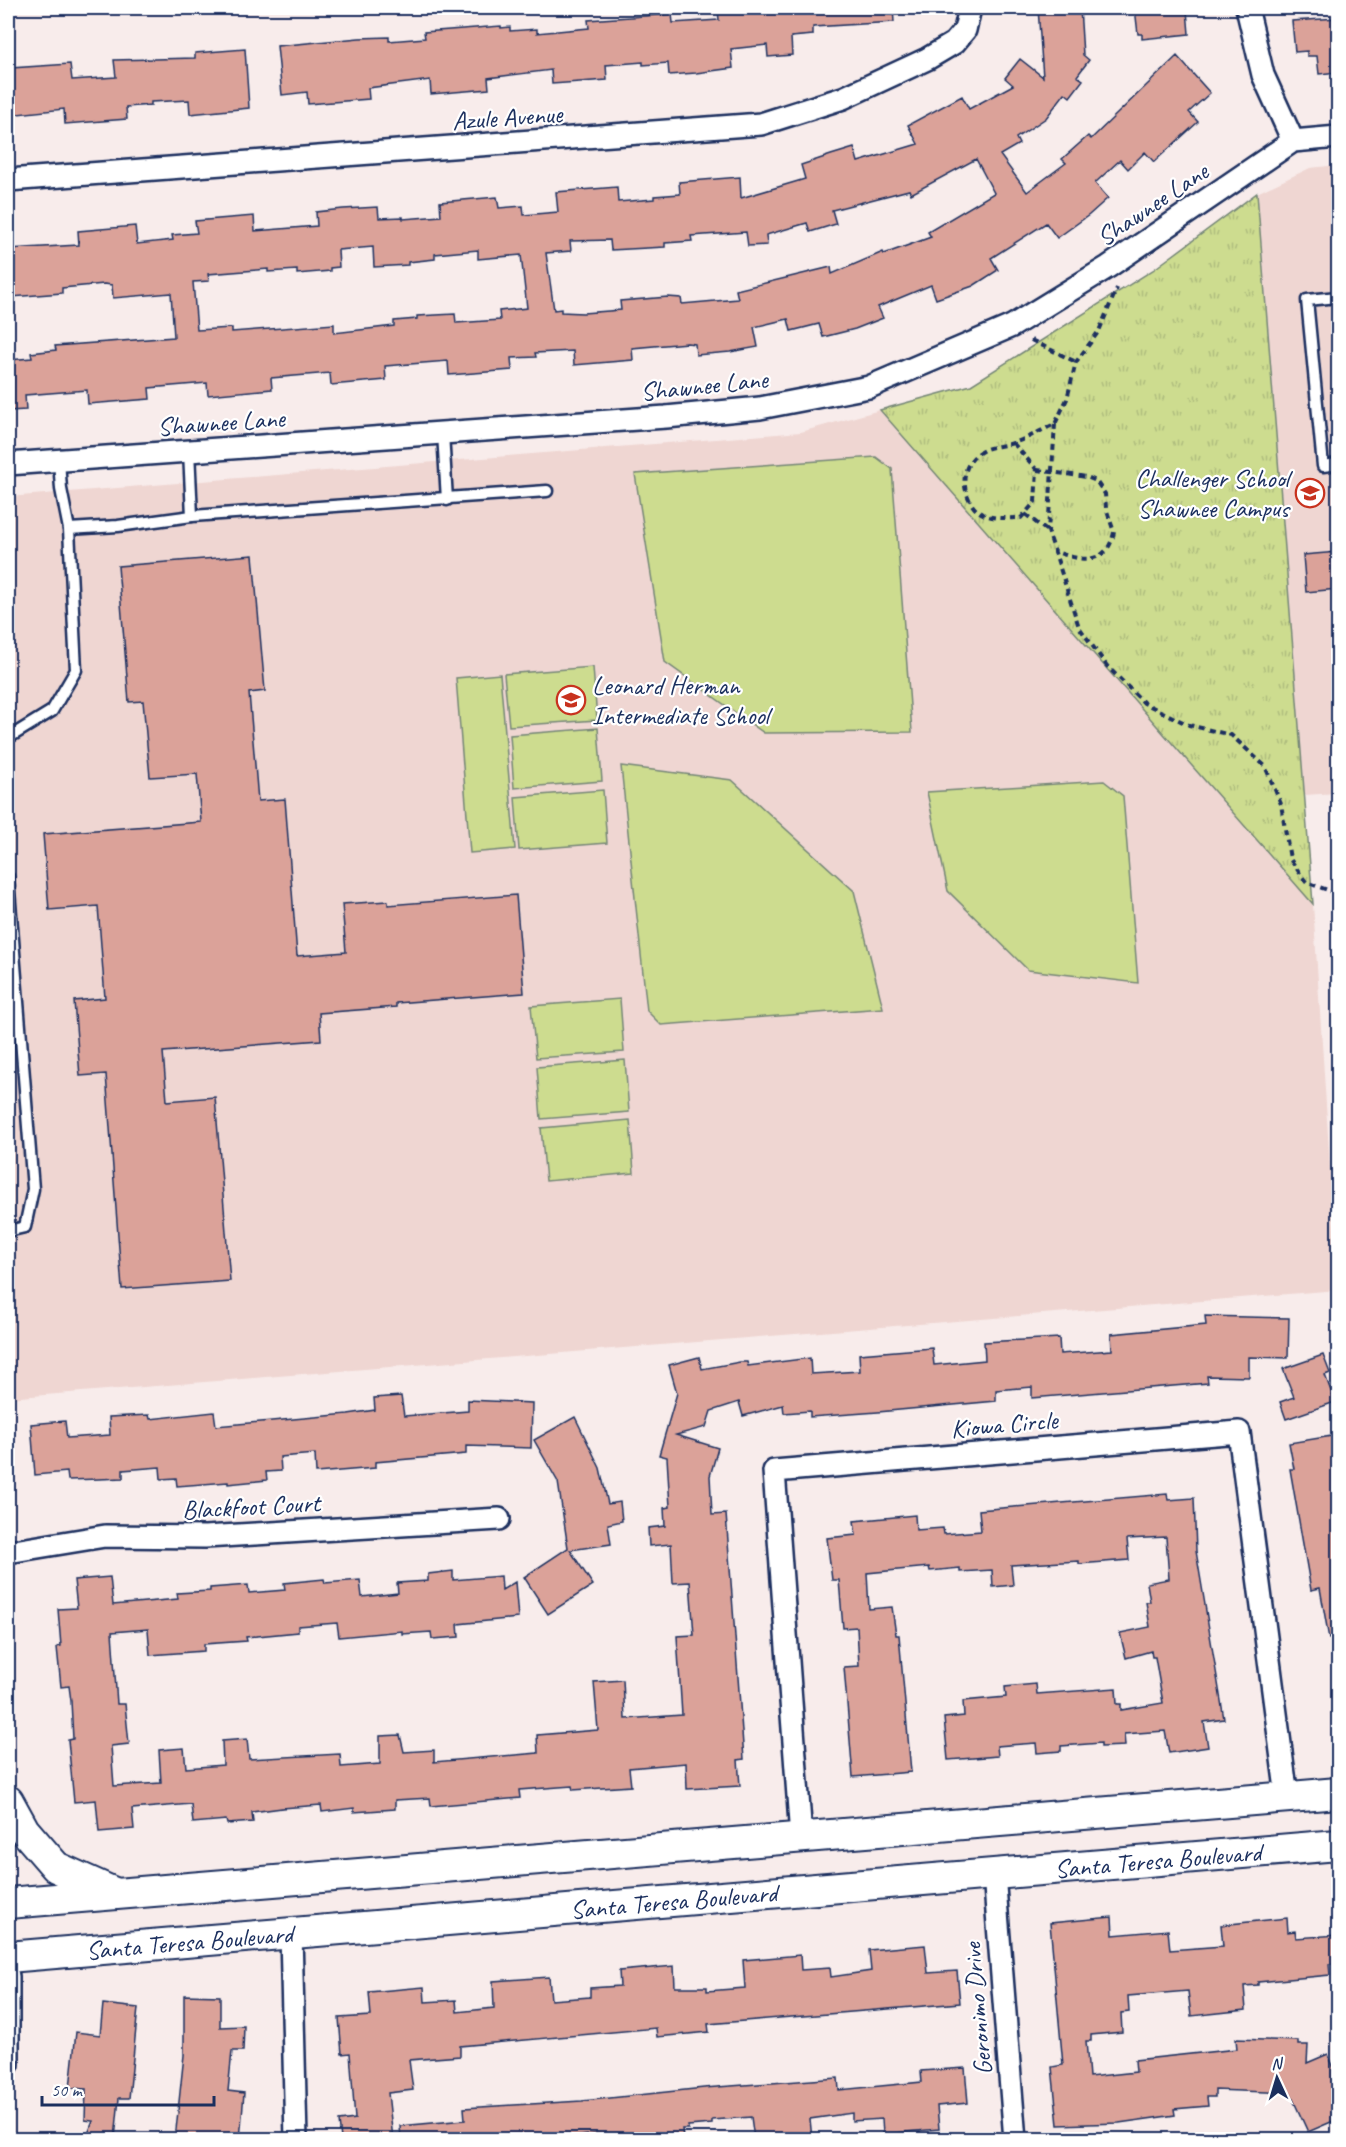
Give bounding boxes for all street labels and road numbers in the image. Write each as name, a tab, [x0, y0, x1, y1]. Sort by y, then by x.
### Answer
street label: Azule Avenue	[451, 97, 565, 138]
street label: Shawnee Lane	[1090, 154, 1216, 254]
street label: Shawnee Lane	[639, 362, 771, 409]
street label: Shawnee Lane	[156, 401, 287, 443]
street label: Kiowa Circle	[949, 1403, 1060, 1446]
street label: Blackfoot Court	[181, 1486, 323, 1527]
street label: Santa Teresa Boulevard	[1053, 1835, 1266, 1886]
street label: Santa Teresa Boulevard	[569, 1876, 782, 1927]
street label: Santa Teresa Boulevard	[85, 1917, 298, 1967]
street label: Geronimo Drive	[955, 1940, 1000, 2077]

